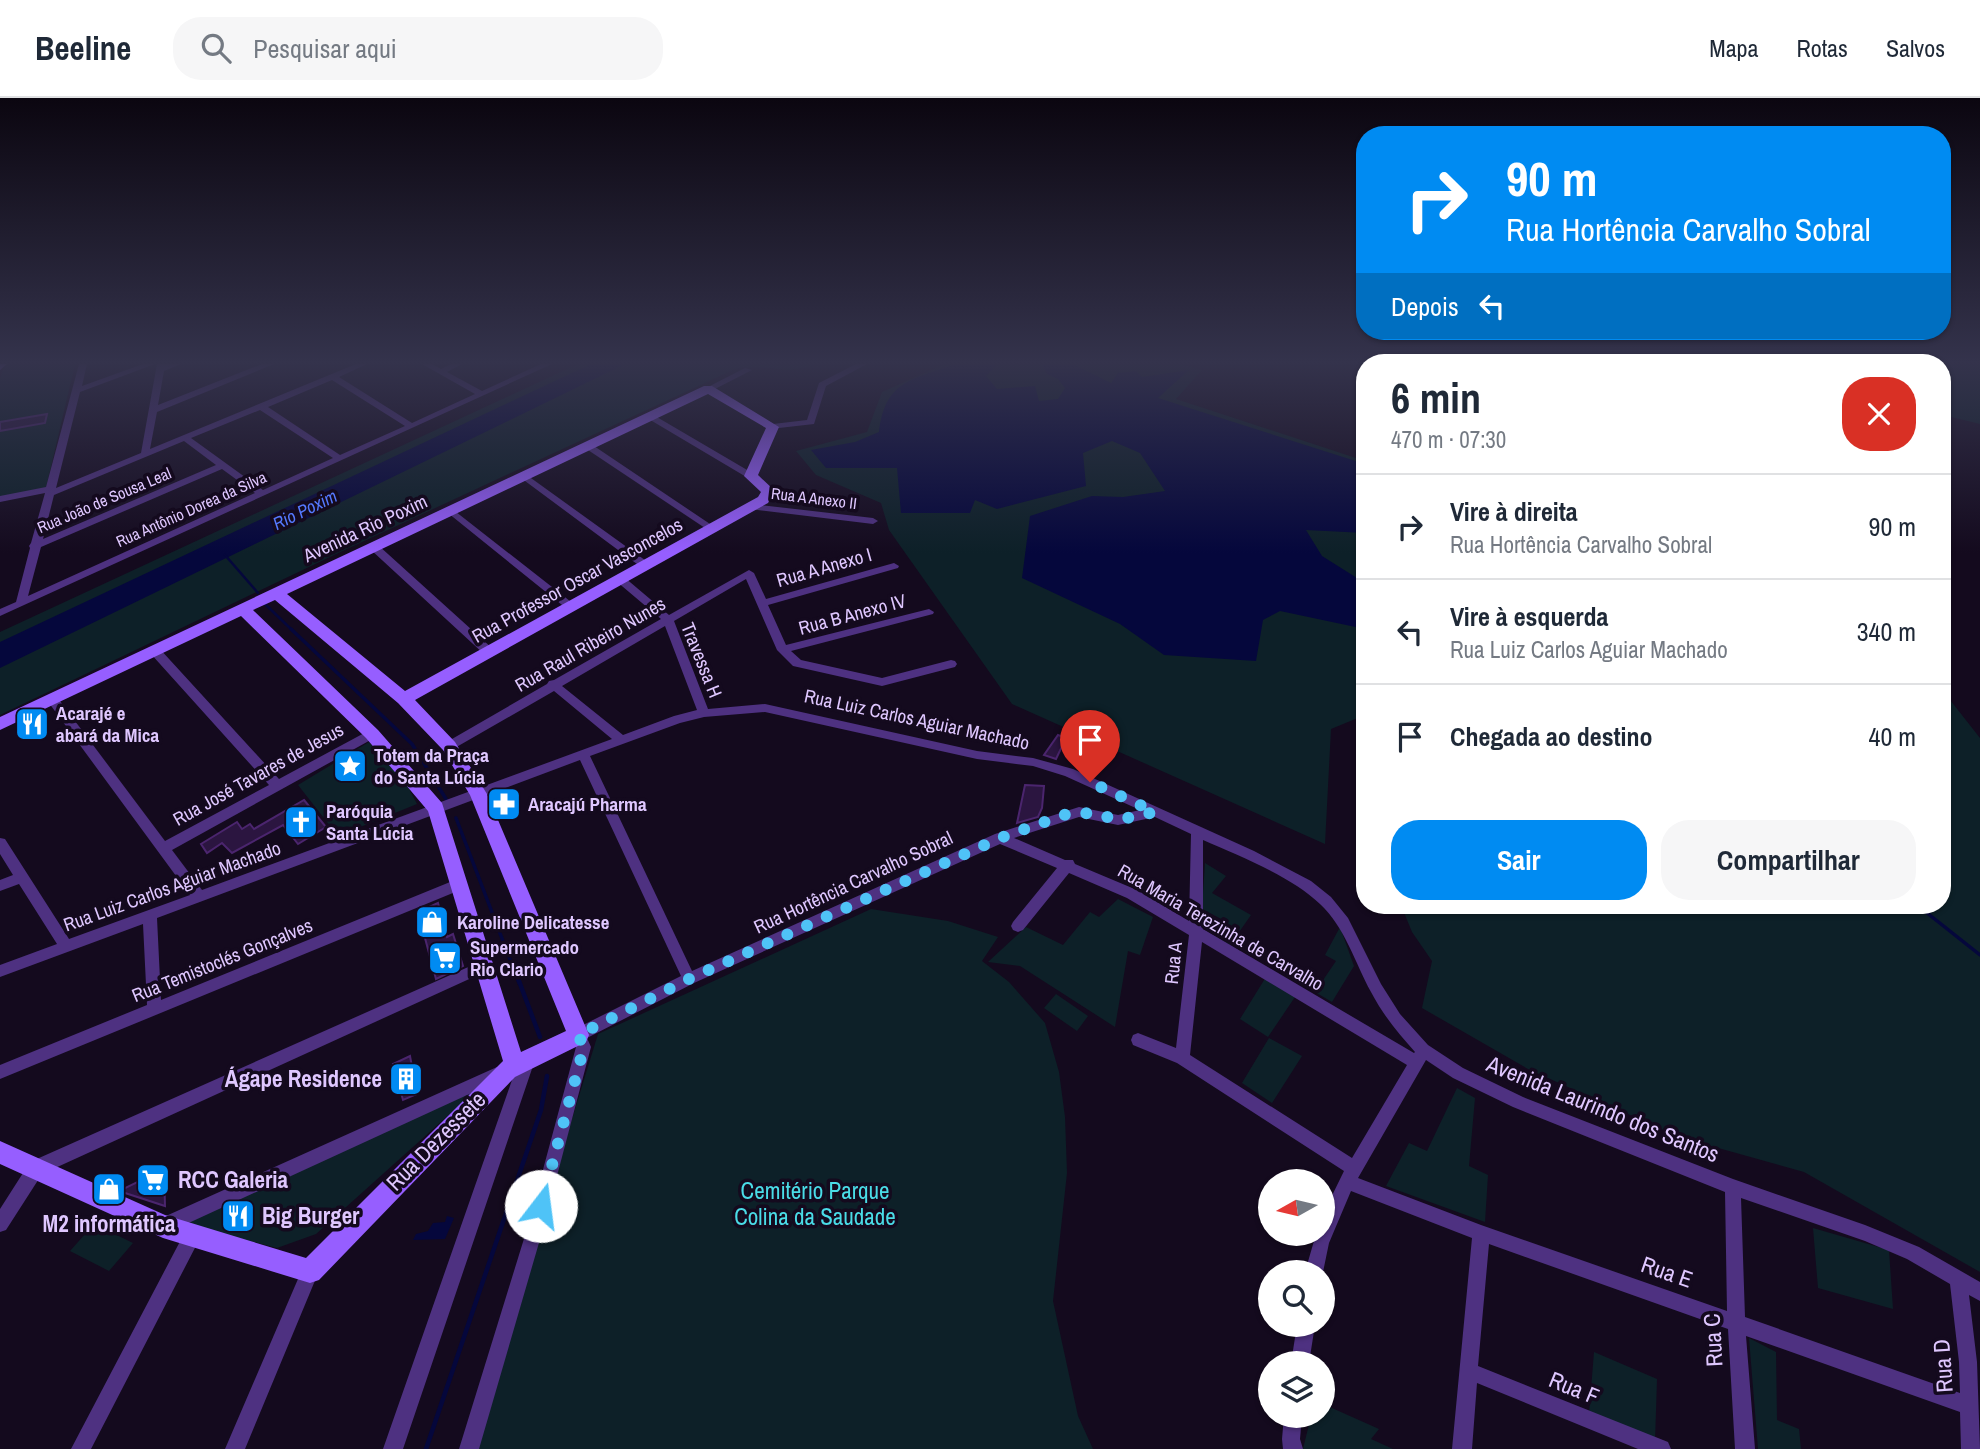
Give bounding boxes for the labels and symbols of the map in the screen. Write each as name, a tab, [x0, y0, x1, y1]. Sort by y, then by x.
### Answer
street label: Rua João de Sousa Leal	[34, 462, 175, 538]
street label: Rua Antônio Dorea da Silva	[112, 466, 270, 552]
street label: Rua A Anexo II	[770, 482, 858, 514]
water label: Rio Poxim	[268, 483, 341, 536]
street label: Avenida Rio Poxim	[298, 488, 431, 569]
street label: Rua Professor Oscar Vasconcelos	[467, 511, 687, 649]
street label: Rua A Anexo I	[773, 541, 875, 593]
street label: Rua B Anexo IV	[796, 587, 909, 641]
street label: Rua Raul Ribeiro Nunes	[510, 590, 670, 698]
street label: Travessa H	[675, 618, 729, 702]
street label: Rua Luiz Carlos Aguiar Machado	[802, 682, 1032, 756]
place label: Acarajé e abará da Mica	[56, 700, 159, 748]
restaurant icon: Acarajé e abará da Mica	[13, 705, 51, 743]
pin	[1060, 710, 1120, 782]
street label: Rua José Tavares de Jesus	[168, 716, 348, 832]
place label: Totem da Praça do Santa Lúcia	[374, 742, 489, 790]
place icon: Totem da Praça do Santa Lúcia	[331, 747, 369, 785]
pharmacy icon: Aracajú Pharma	[485, 785, 523, 823]
place label: Aracajú Pharma	[528, 791, 647, 817]
place label: Paróquia Santa Lúcia	[326, 798, 414, 846]
church icon: Paróquia Santa Lúcia	[282, 803, 320, 841]
street label: Rua Hortência Carvalho Sobral	[749, 824, 957, 940]
street label: Rua Luiz Carlos Aguiar Machado	[60, 835, 284, 937]
street label: Rua Maria Terezinha de Carvalho	[1113, 857, 1329, 997]
shop icon: Karoline Delicatesse	[413, 903, 451, 941]
place label: Karoline Delicatesse	[457, 909, 610, 935]
street label: Rua Temistoclés Gonçalves	[128, 912, 316, 1008]
place label: Supermercado Rio Clario	[470, 934, 579, 982]
supermarket icon: Supermercado Rio Clario	[426, 939, 464, 977]
street label: Rua A	[1158, 940, 1188, 985]
street label: Avenida Laurindo dos Santos	[1481, 1047, 1724, 1169]
building icon: Ágape Residence	[387, 1060, 425, 1098]
place label: Ágape Residence	[225, 1063, 382, 1094]
street label: Rua Dezessete	[379, 1084, 492, 1197]
supermarket icon: RCC Galeria	[134, 1161, 172, 1199]
place label: RCC Galeria	[178, 1164, 289, 1195]
position arrow	[504, 1169, 578, 1243]
north arrow	[1258, 1169, 1335, 1246]
shop icon: M2 informática	[90, 1170, 128, 1208]
park label: Cemitério Parque Colina da Saudade	[734, 1175, 896, 1232]
restaurant icon: Big Burger	[219, 1197, 257, 1235]
place label: Big Burger	[262, 1200, 360, 1231]
place label: M2 informática	[42, 1208, 176, 1239]
street label: Rua E	[1637, 1248, 1697, 1295]
street label: Rua C	[1696, 1313, 1729, 1368]
street label: Rua D	[1925, 1338, 1960, 1394]
street label: Rua F	[1545, 1364, 1604, 1412]

